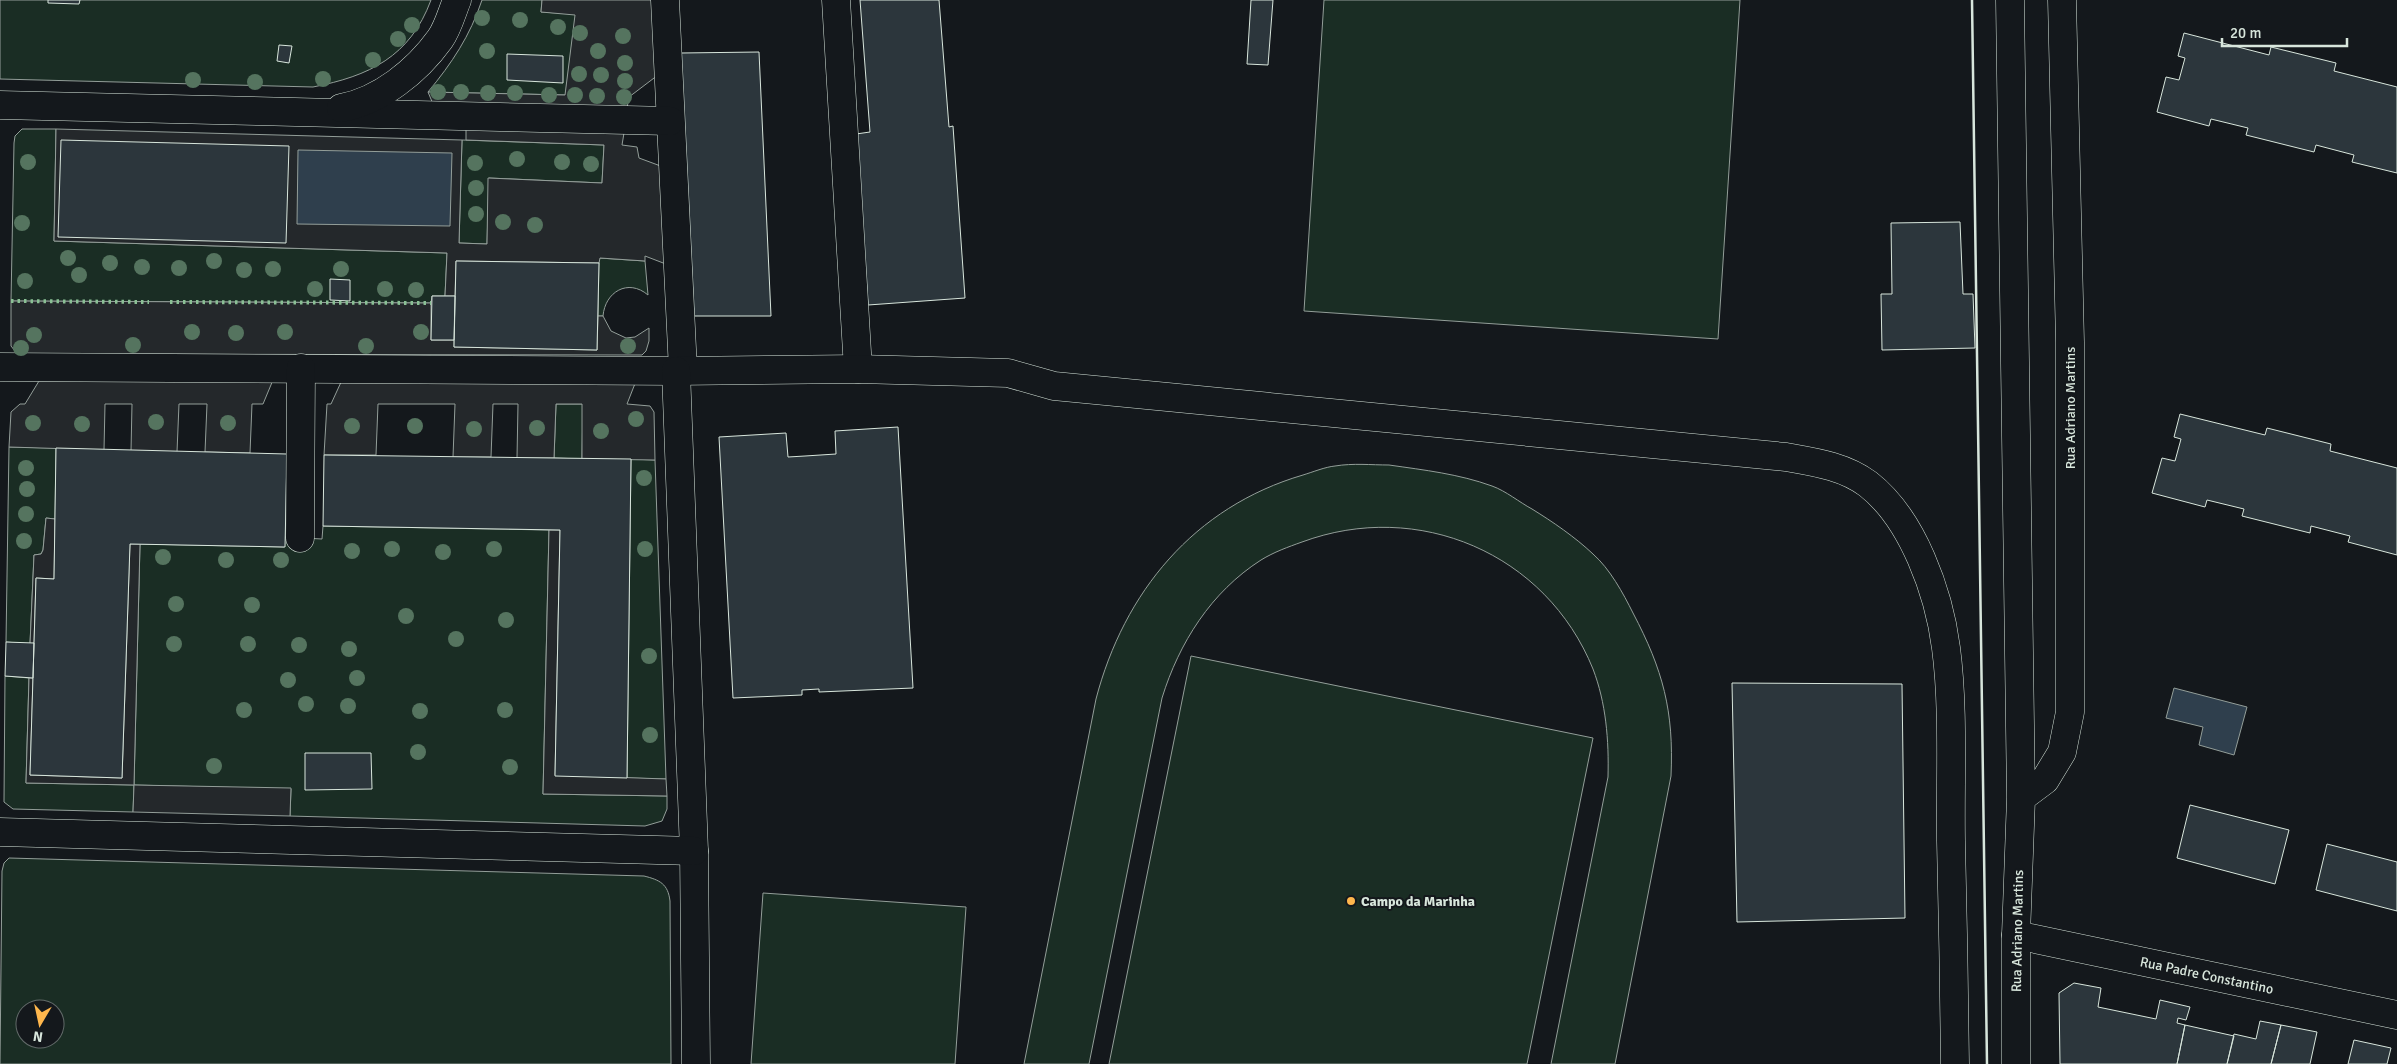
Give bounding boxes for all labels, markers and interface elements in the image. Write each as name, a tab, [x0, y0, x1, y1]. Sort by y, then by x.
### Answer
scale bar	[2222, 15, 2347, 47]
text: 20 m	[2230, 24, 2261, 42]
street label: Rua Adriano Martins	[2062, 347, 2079, 469]
street label: Rua Adriano Martins	[2008, 870, 2027, 992]
place label: Campo da Marinha	[1361, 893, 1475, 910]
marker: Campo da Marinha	[1345, 895, 1357, 907]
street label: Rua Padre Constantino	[2138, 953, 2275, 998]
north arrow	[15, 999, 65, 1049]
text: N	[32, 1027, 44, 1046]

